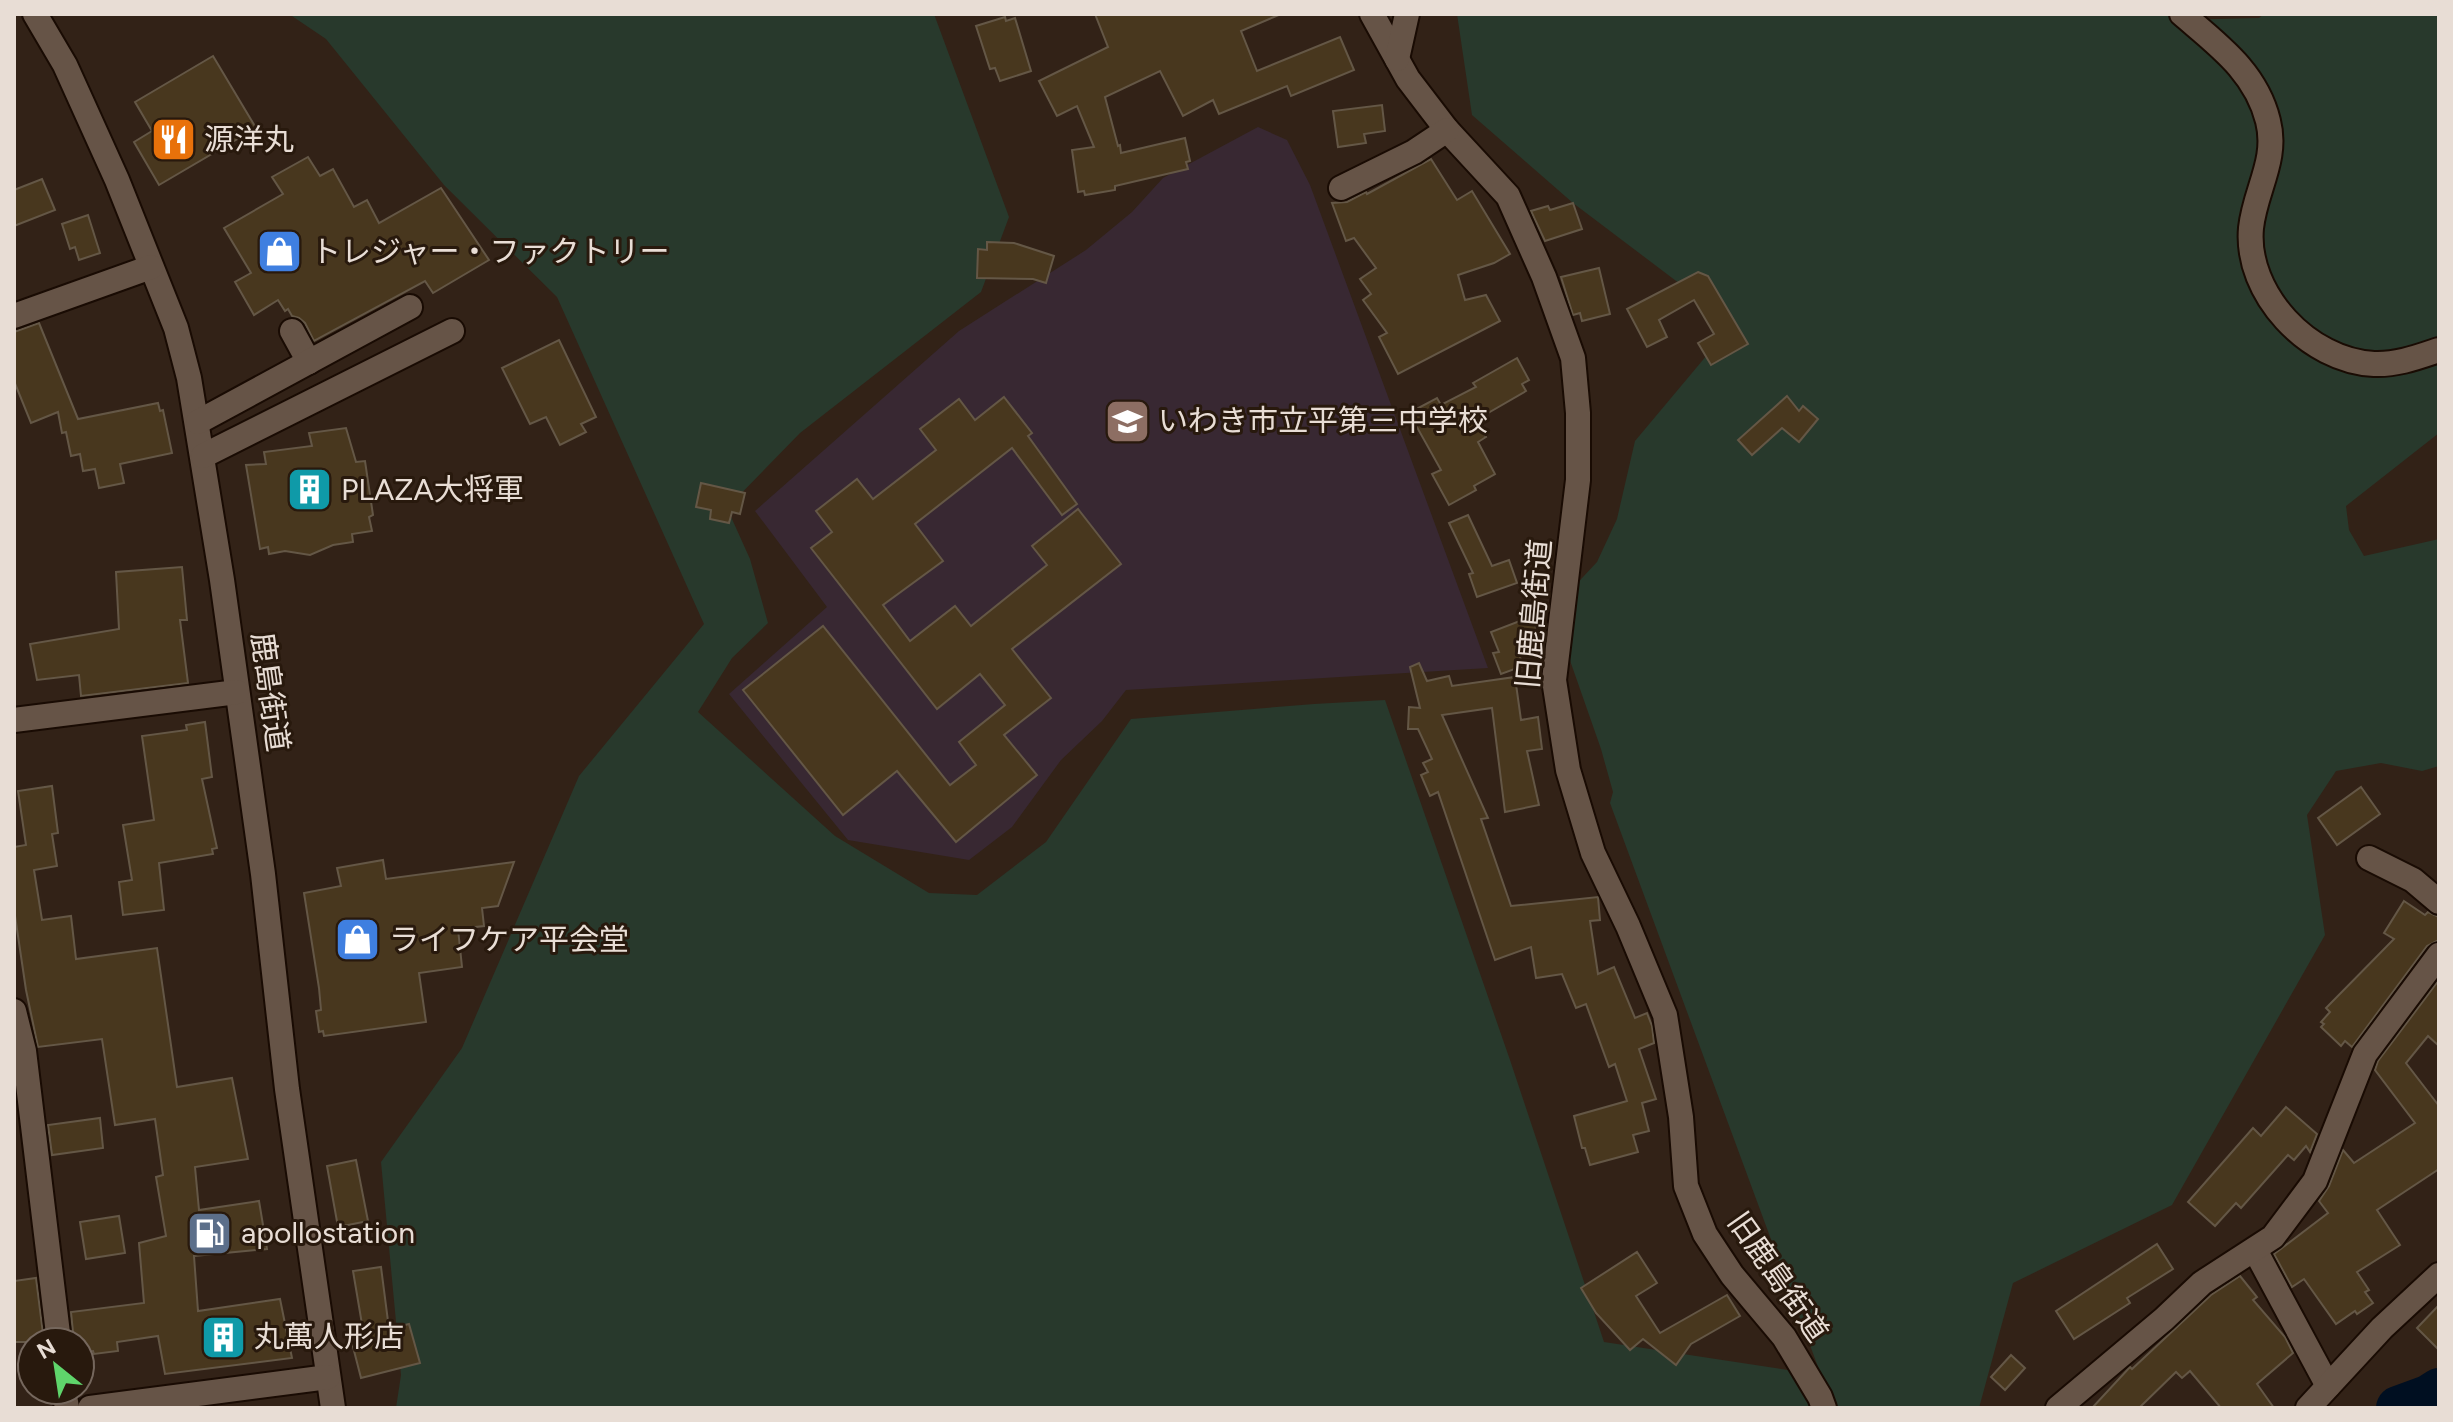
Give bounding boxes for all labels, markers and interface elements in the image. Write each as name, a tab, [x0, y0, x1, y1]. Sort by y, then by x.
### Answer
restaurant icon: 源洋丸	[149, 116, 197, 164]
place label: 源洋丸	[204, 121, 294, 158]
shop icon: トレジャー・ファクトリー	[256, 228, 304, 276]
place label: トレジャー・ファクトリー	[311, 233, 670, 270]
school or university icon: いわき市立平第三中学校	[1103, 397, 1151, 445]
place label: いわき市立平第三中学校	[1158, 402, 1488, 439]
building icon: PLAZA大将軍	[286, 466, 334, 514]
place label: PLAZA大将軍	[341, 471, 524, 508]
street label: 旧鹿島街道	[1509, 538, 1558, 690]
street label: 鹿島街道	[244, 630, 297, 754]
shop icon: ライフケア平会堂	[334, 916, 382, 964]
place label: ライフケア平会堂	[389, 921, 629, 958]
street label: 旧鹿島街道	[1720, 1205, 1837, 1349]
fuel station icon: apollostation	[186, 1209, 234, 1257]
place label: apollostation	[241, 1214, 415, 1251]
building icon: 丸萬人形店	[199, 1313, 247, 1361]
place label: 丸萬人形店	[254, 1318, 404, 1355]
north arrow	[16, 1326, 96, 1406]
text: N	[32, 1333, 60, 1365]

